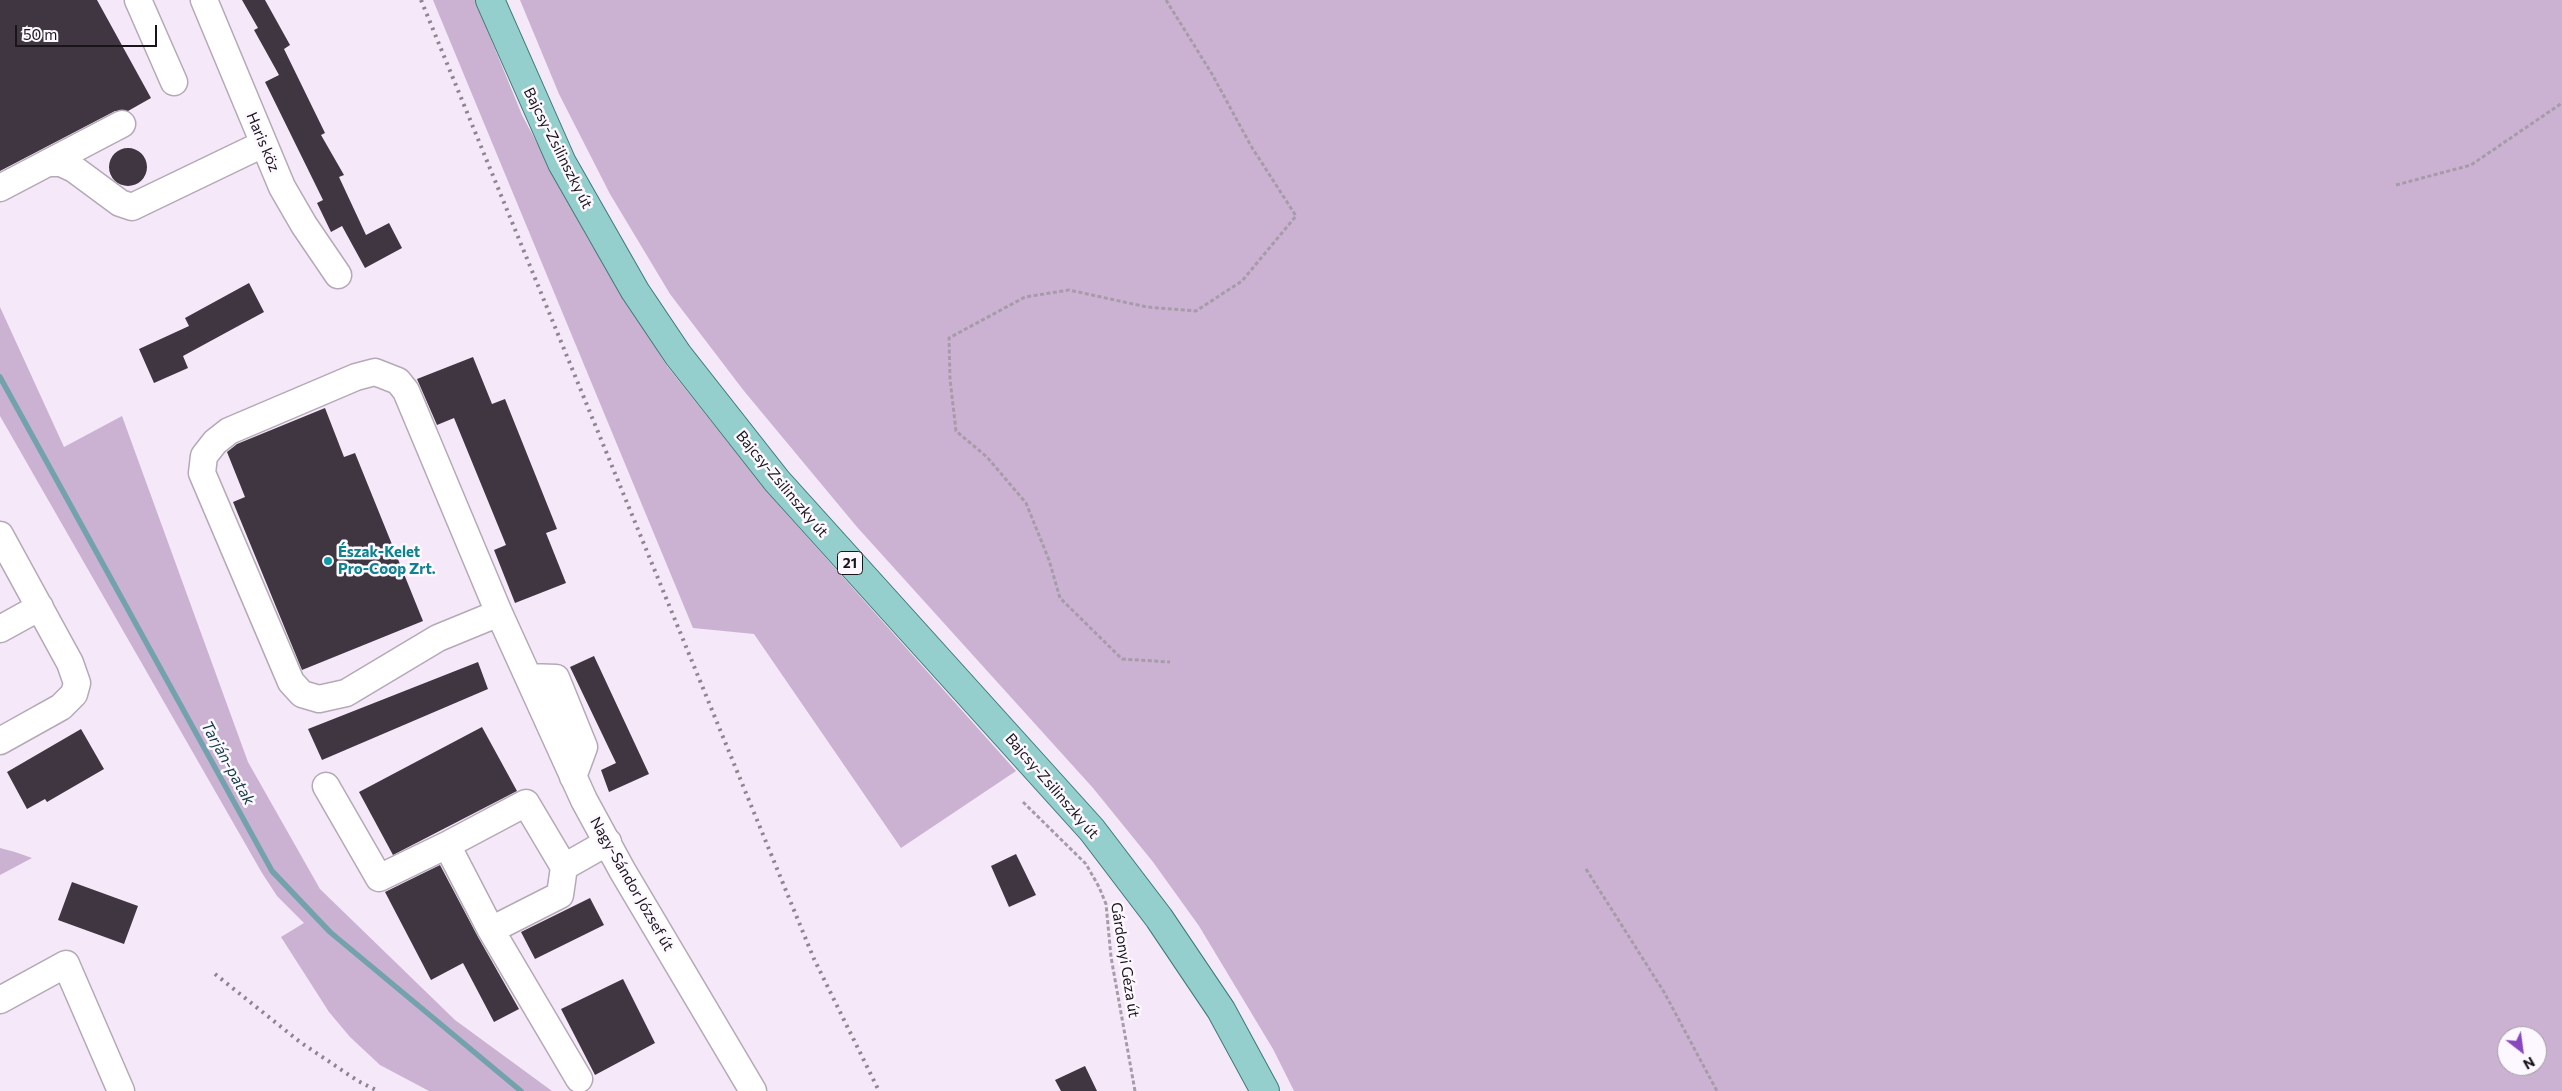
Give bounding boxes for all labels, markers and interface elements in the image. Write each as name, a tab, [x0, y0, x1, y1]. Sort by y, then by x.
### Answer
scale bar	[18, 15, 160, 47]
text: 50 m	[23, 25, 57, 43]
street label: Bajcsy-Zsilinszky út	[520, 84, 596, 212]
street label: Haris köz	[242, 110, 284, 174]
street label: Bajcsy-Zsilinszky út	[732, 427, 832, 541]
place label: Észak-Kelet Pro-Coop Zrt.	[338, 543, 436, 578]
road number: 21	[838, 552, 862, 574]
marker: Észak-Kelet Pro-Coop Zrt.	[322, 555, 334, 567]
water label: Tarján-patak	[197, 718, 259, 808]
street label: Bajcsy-Zsilinszky út	[1001, 730, 1103, 842]
street label: Nagy-Sándor József út	[586, 814, 678, 954]
street label: Gárdonyi Géza út	[1107, 901, 1143, 1019]
north arrow	[2497, 1026, 2547, 1076]
text: N	[2520, 1054, 2538, 1074]

